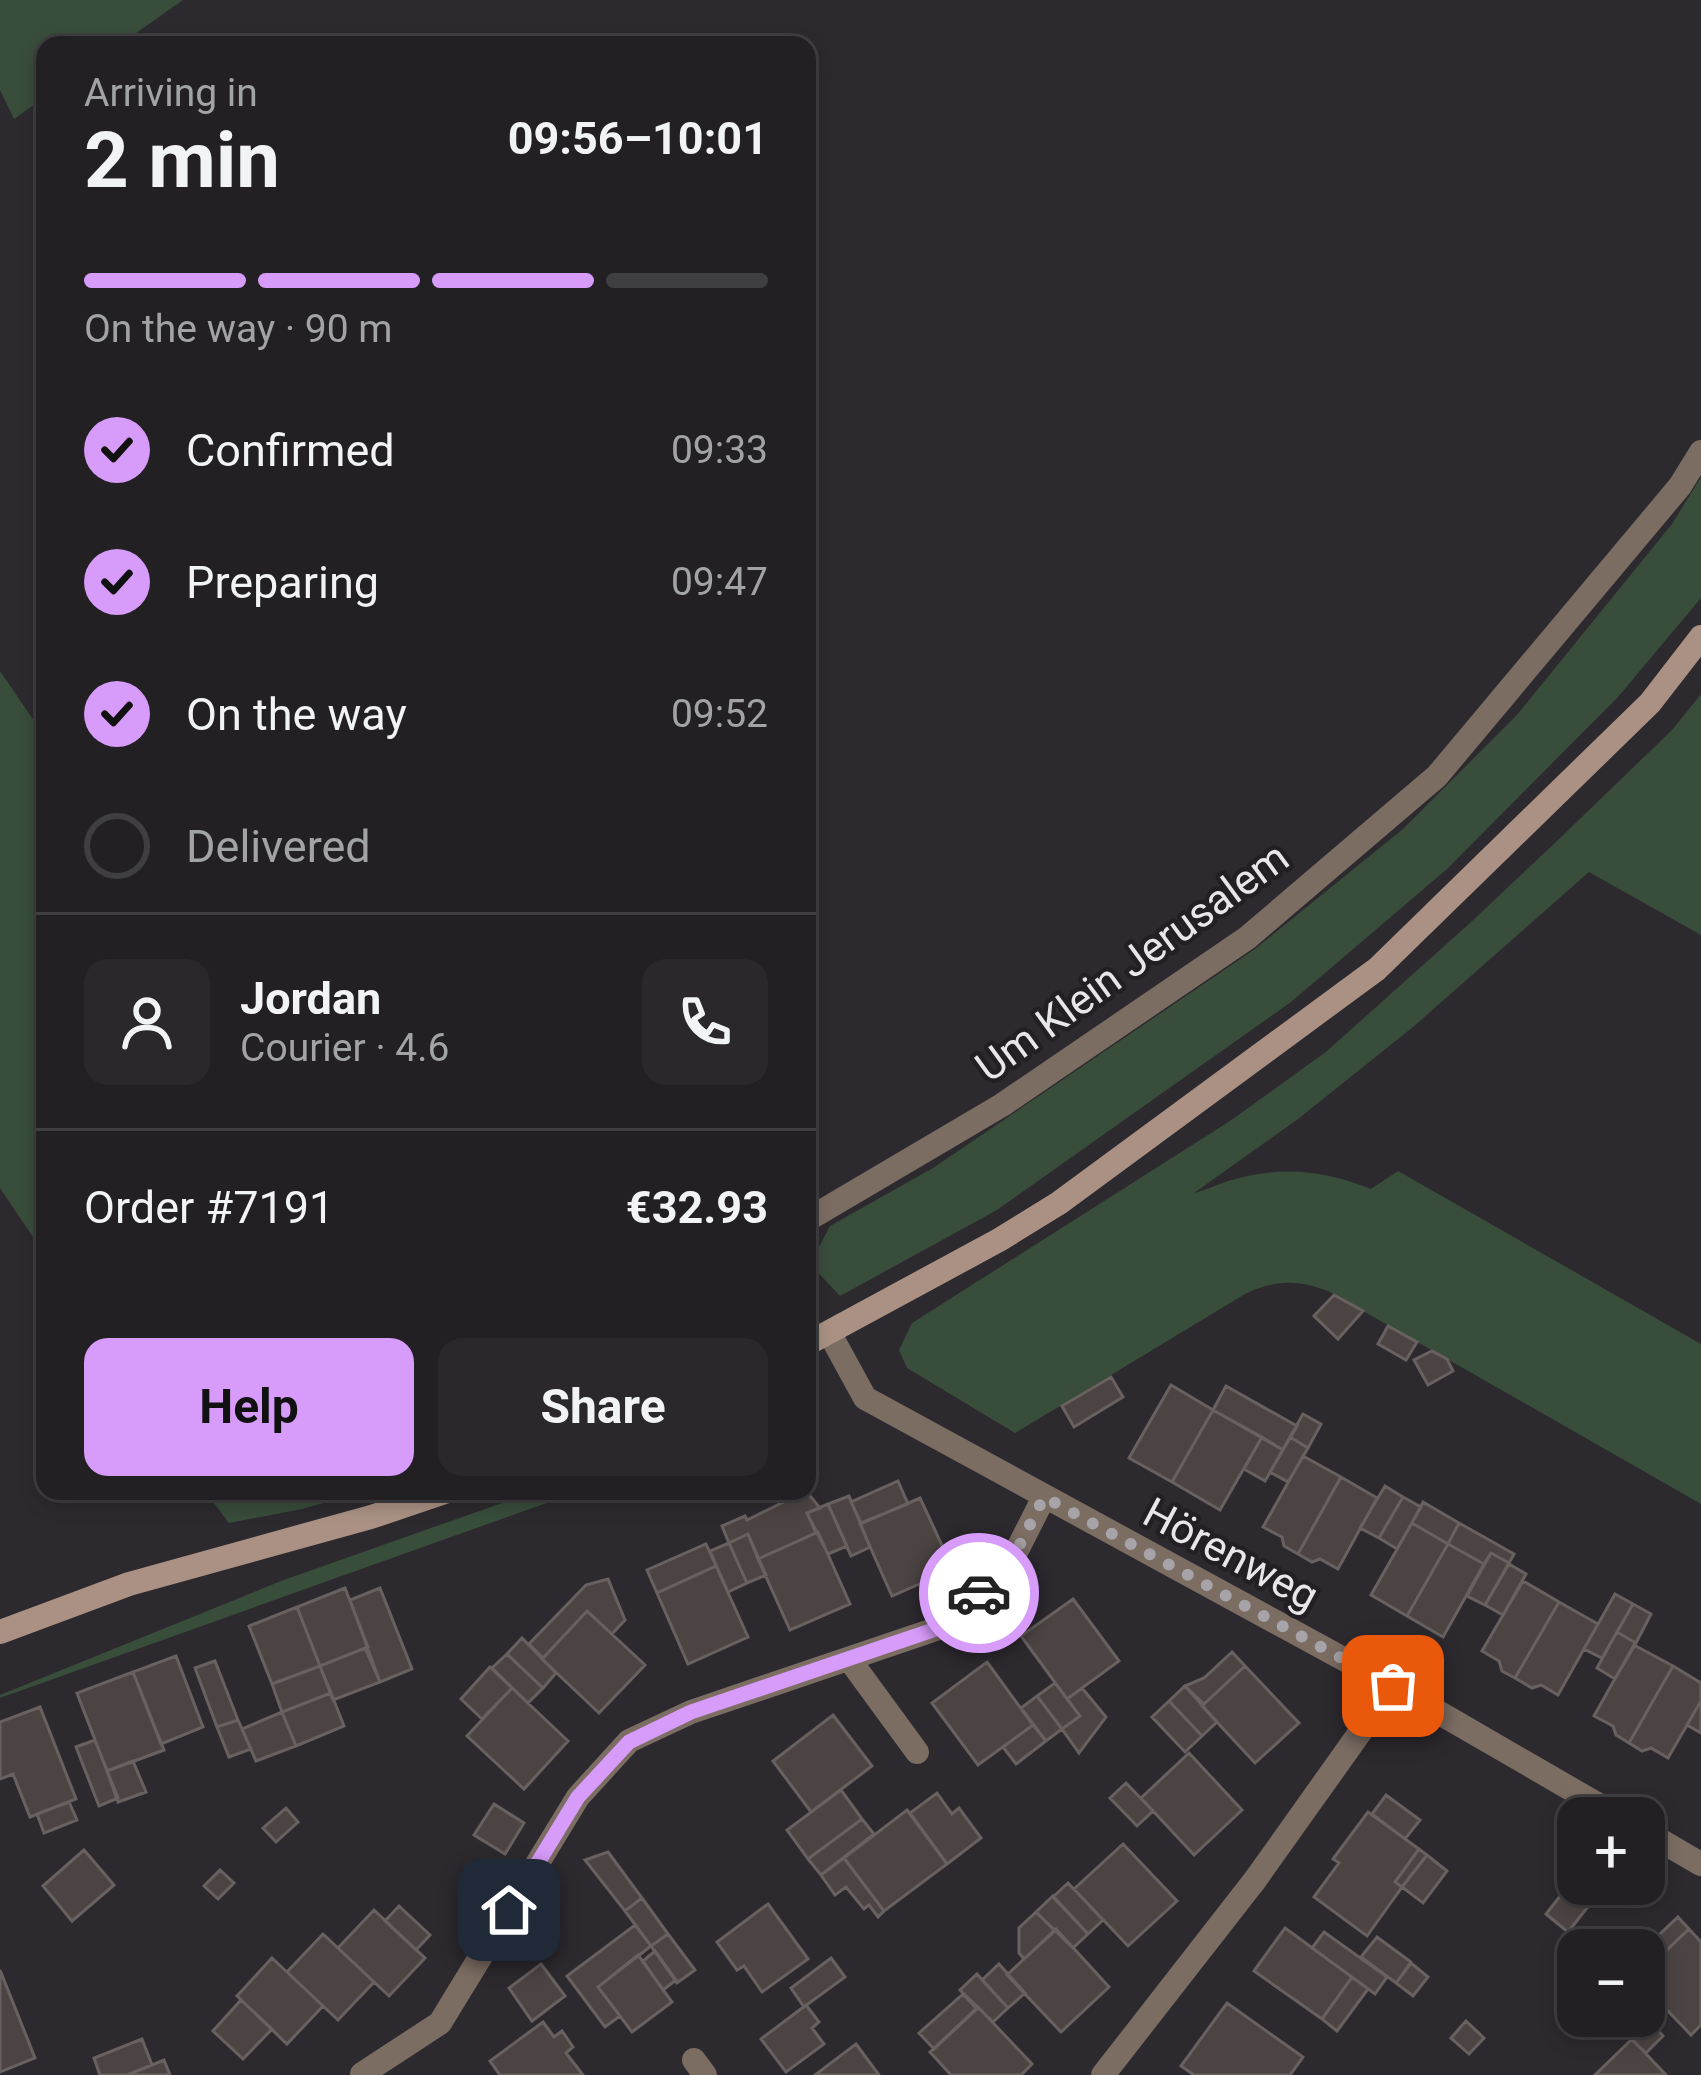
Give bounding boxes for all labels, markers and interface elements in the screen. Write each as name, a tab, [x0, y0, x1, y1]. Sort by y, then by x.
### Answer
text: Arriving in	[84, 70, 258, 116]
text: 09:56–10:01	[508, 112, 768, 165]
text: 2 min	[84, 115, 280, 206]
text: On the way · 90 m	[84, 306, 393, 352]
icon: check	[84, 417, 150, 483]
text: Confirmed	[186, 424, 395, 477]
text: 09:33	[671, 427, 768, 473]
icon: check	[84, 549, 150, 615]
text: Preparing	[186, 556, 379, 609]
text: 09:47	[671, 559, 768, 605]
icon: check	[84, 681, 150, 747]
text: On the way	[186, 688, 407, 741]
text: 09:52	[671, 691, 768, 737]
text: Delivered	[186, 820, 371, 873]
street label: Um Klein Jerusalem	[966, 832, 1298, 1092]
button: person	[84, 959, 210, 1085]
button: phone	[642, 959, 768, 1085]
text: Jordan	[240, 972, 381, 1025]
text: Courier · 4.6	[240, 1025, 449, 1071]
text: Order #7191	[84, 1181, 334, 1234]
text: €32.93	[626, 1181, 768, 1234]
button: Help	[84, 1338, 414, 1476]
button: Share	[438, 1338, 768, 1476]
street label: Hörenweg	[1135, 1488, 1327, 1620]
courier	[919, 1533, 1039, 1653]
icon: car	[946, 1560, 1012, 1626]
pin	[1342, 1635, 1444, 1737]
icon: bag	[1360, 1653, 1426, 1719]
map controls	[1557, 1797, 1665, 2037]
button: +	[1557, 1797, 1665, 1905]
pin	[458, 1859, 560, 1961]
icon: home	[476, 1877, 542, 1943]
button: −	[1557, 1929, 1665, 2037]

